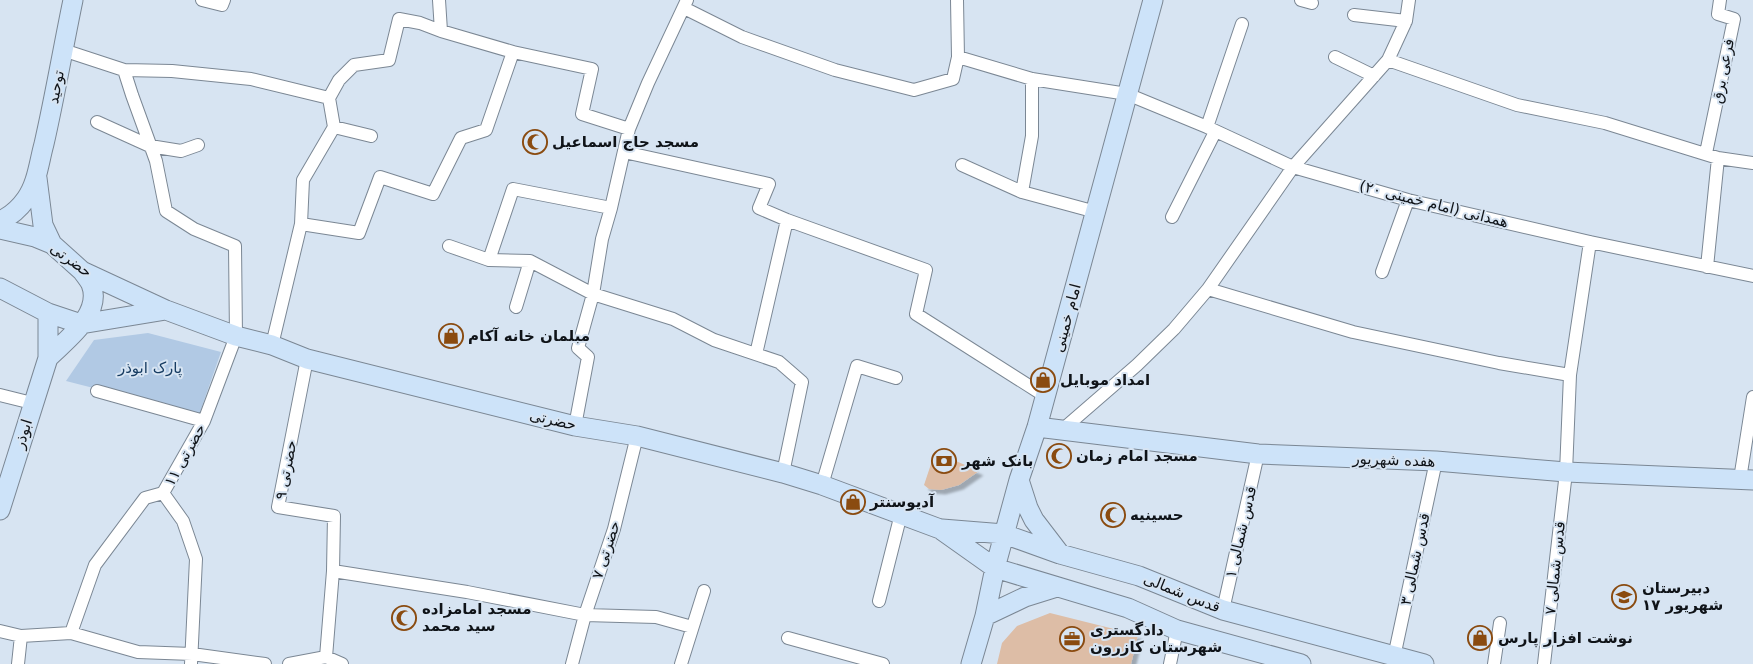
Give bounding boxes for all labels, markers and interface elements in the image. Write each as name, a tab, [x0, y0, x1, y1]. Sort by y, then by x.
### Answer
street label: فرعی برق	[1708, 37, 1738, 105]
street label: توحید	[44, 69, 68, 105]
mosque icon: مسجد حاج اسماعیل	[522, 129, 548, 155]
place label: مسجد حاج اسماعیل	[552, 133, 699, 151]
street label: همدانی (امام خمینی ۲۰)	[1358, 177, 1510, 231]
street label: حضرتی	[47, 239, 95, 281]
street label: امام خمینی	[1049, 282, 1085, 354]
shop icon: مبلمان خانه آکام	[438, 323, 464, 349]
place label: مبلمان خانه آکام	[468, 327, 590, 345]
park label: پارک ابوذر	[117, 359, 182, 378]
shop icon: امداد موبایل	[1030, 367, 1056, 393]
place label: امداد موبایل	[1060, 371, 1150, 389]
street label: حضرتی	[528, 406, 578, 434]
street label: ابوذر	[10, 417, 36, 452]
street label: حضرتی ۱۱	[161, 421, 209, 489]
street label: حضرتی ۹	[271, 439, 301, 501]
mosque icon: مسجد امام زمان	[1046, 443, 1072, 469]
place label: مسجد امام زمان	[1076, 447, 1198, 465]
bank icon: بانک شهر	[931, 448, 957, 474]
street label: هفده شهریور	[1351, 450, 1436, 470]
place label: بانک شهر	[961, 452, 1033, 470]
street label: قدس شمالی ۱	[1222, 484, 1260, 580]
shop icon: آدیوسنتر	[840, 489, 866, 515]
place label: آدیوسنتر	[869, 493, 935, 511]
mosque icon: حسینیه	[1100, 502, 1126, 528]
place label: حسینیه	[1130, 506, 1184, 524]
street label: ۳ قدس شمالی	[1396, 511, 1434, 607]
street label: حضرتی ۷	[588, 519, 624, 581]
street label: ۷ قدس شمالی	[1541, 520, 1569, 616]
street label: قدس شمالی	[1141, 569, 1223, 617]
place label: دبیرستان ۱۷ شهریور	[1642, 579, 1723, 614]
school or university icon: دبیرستان ۱۷ شهریور	[1611, 584, 1637, 610]
place label: مسجد امامزاده سید محمد	[422, 600, 532, 635]
mosque icon: مسجد امامزاده سید محمد	[391, 605, 417, 631]
place label: دادگستری شهرستان کازرون	[1090, 621, 1222, 656]
shop icon: نوشت افزار پارس	[1467, 625, 1493, 651]
office icon: دادگستری شهرستان کازرون	[1059, 626, 1085, 652]
place label: نوشت افزار پارس	[1498, 629, 1633, 648]

